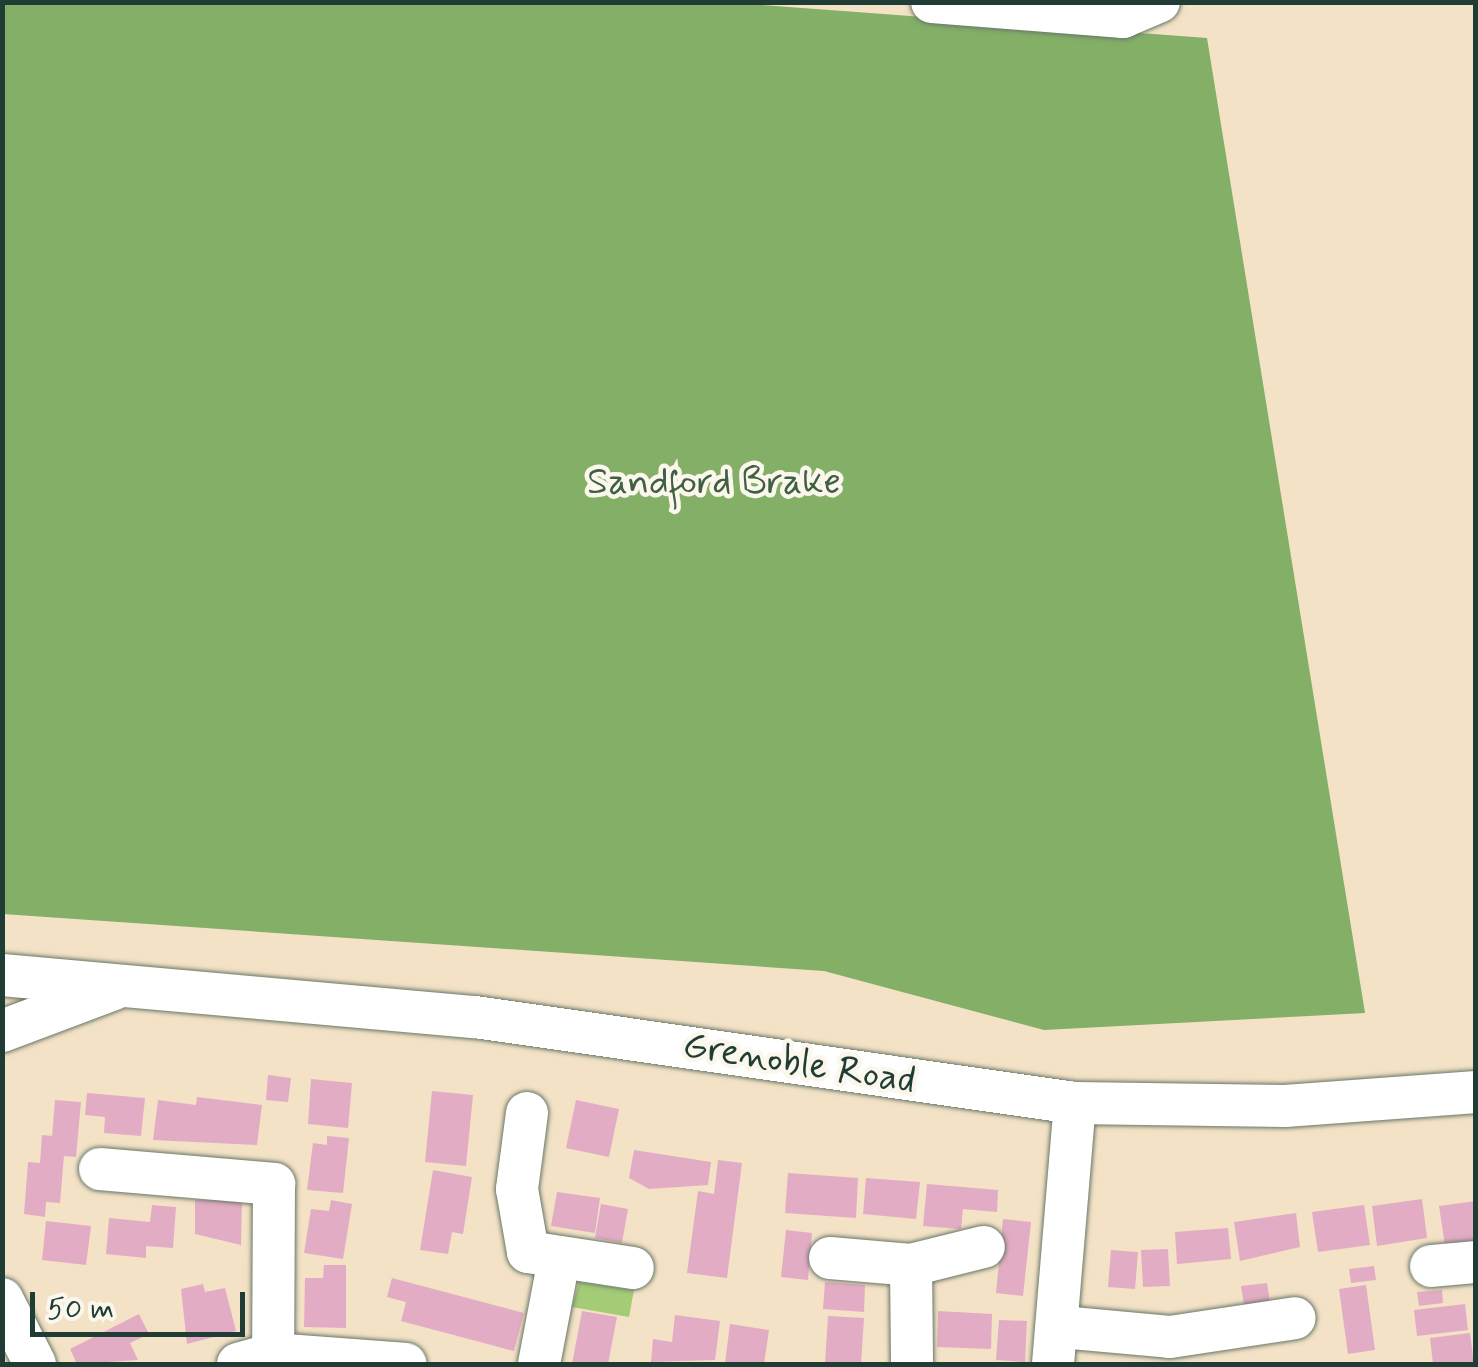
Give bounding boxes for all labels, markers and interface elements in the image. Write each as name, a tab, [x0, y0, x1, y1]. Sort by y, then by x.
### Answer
park label: Sandford Brake	[589, 460, 839, 506]
street label: Grenoble Road	[681, 1023, 917, 1105]
scale bar	[35, 1272, 250, 1334]
text: 50 m	[47, 1290, 114, 1329]

